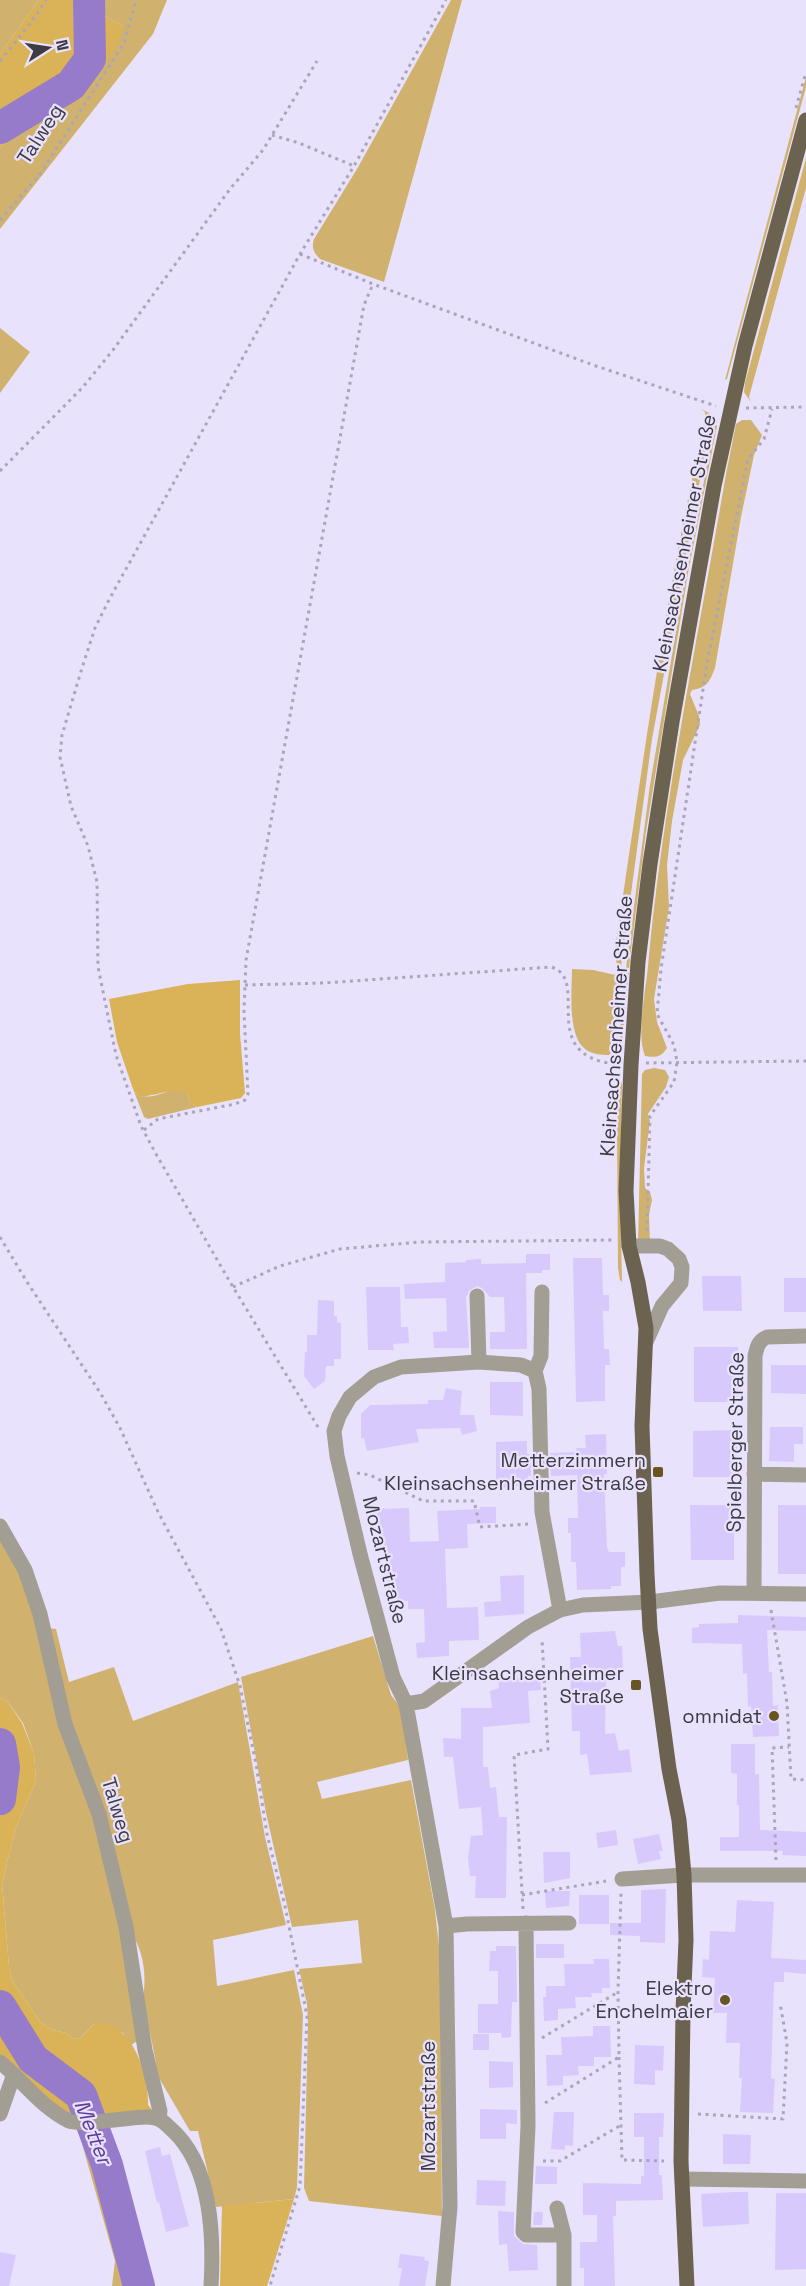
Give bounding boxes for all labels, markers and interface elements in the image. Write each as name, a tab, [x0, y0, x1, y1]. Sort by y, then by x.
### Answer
north arrow	[18, 18, 78, 78]
text: N	[51, 38, 74, 52]
street label: Talweg	[11, 99, 69, 169]
street label: Kleinsachsenheimer Straße	[646, 412, 722, 674]
street label: Kleinsachsenheimer Straße	[594, 894, 638, 1158]
street label: Spielberger Straße	[720, 1351, 750, 1533]
place label: Metterzimmern Kleinsachsenheimer Straße	[384, 1447, 646, 1496]
marker: Metterzimmern Kleinsachsenheimer Straße	[651, 1465, 665, 1479]
street label: Mozartstraße	[357, 1494, 413, 1626]
place label: Kleinsachsenheimer Straße	[432, 1660, 624, 1709]
marker: Kleinsachsenheimer Straße	[629, 1678, 643, 1692]
place label: omnidat	[682, 1703, 762, 1729]
marker: omnidat	[767, 1709, 781, 1723]
street label: Talweg	[96, 1774, 140, 1846]
place label: Elektro Enchelmaier	[596, 1975, 713, 2024]
marker: Elektro Enchelmaier	[718, 1993, 732, 2007]
street label: Mozartstraße	[415, 2041, 441, 2171]
water label: Metter	[68, 2096, 119, 2170]

